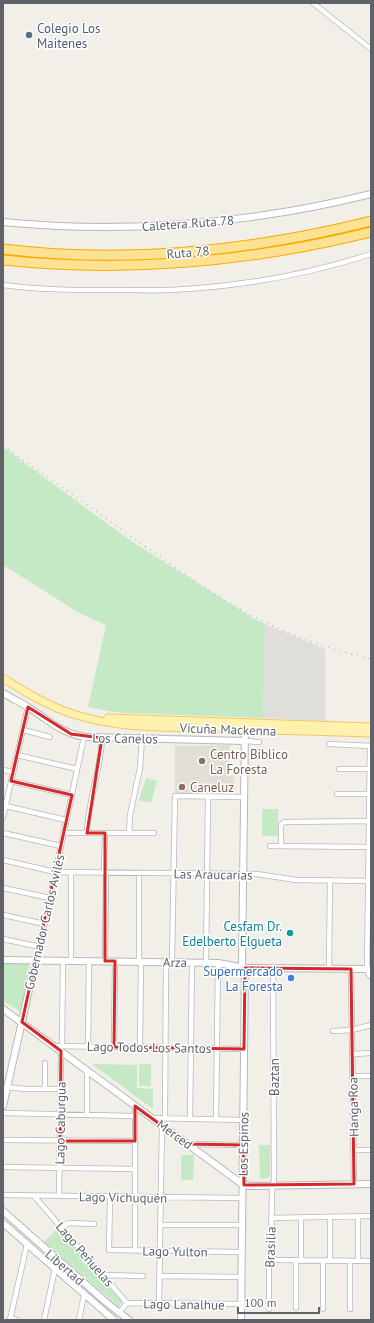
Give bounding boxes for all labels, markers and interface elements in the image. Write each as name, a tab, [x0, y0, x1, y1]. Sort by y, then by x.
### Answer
place label: Colegio Los Maitenes	[37, 20, 101, 52]
marker: Colegio Los Maitenes	[24, 30, 34, 40]
street label: Caletera Ruta 78	[141, 212, 235, 235]
street label: Ruta 78	[166, 242, 210, 263]
street label: Vicuña Mackenna	[178, 719, 277, 740]
street label: Los Canelos	[92, 729, 158, 748]
place label: Centro Biblico La Foresta	[210, 746, 288, 778]
marker: Centro Biblico La Foresta	[197, 756, 207, 766]
place label: Caneluz	[190, 779, 234, 796]
marker: Caneluz	[177, 782, 187, 792]
street label: Gobernador Carlos Avilés	[21, 853, 68, 992]
street label: Las Araucarias	[173, 865, 253, 884]
place label: Cesfam Dr. Edelberto Elgueta	[182, 918, 282, 950]
marker: Cesfam Dr. Edelberto Elgueta	[285, 928, 295, 938]
street label: Arza	[163, 954, 187, 971]
place label: Supermercado La Foresta	[203, 963, 283, 995]
marker: Supermercado La Foresta	[286, 973, 296, 983]
street label: Lago Todos Los Santos	[87, 1038, 211, 1057]
street label: Baztan	[266, 1058, 283, 1096]
street label: Hanga Roa	[344, 1077, 363, 1137]
street label: Lago Caburgua	[51, 1081, 70, 1165]
street label: Los Espinos	[234, 1112, 253, 1176]
street label: Merced	[153, 1116, 196, 1153]
street label: Lago Vichuquén	[79, 1188, 167, 1207]
street label: Lago Peñuelas	[52, 1218, 117, 1290]
street label: Brasilia	[261, 1226, 280, 1268]
street label: Lago Yulton	[142, 1242, 208, 1261]
street label: Libertad	[42, 1246, 88, 1289]
scale bar	[238, 1289, 319, 1315]
street label: Lago Lanalhue	[143, 1295, 225, 1314]
text: 100 m	[244, 1295, 277, 1310]

